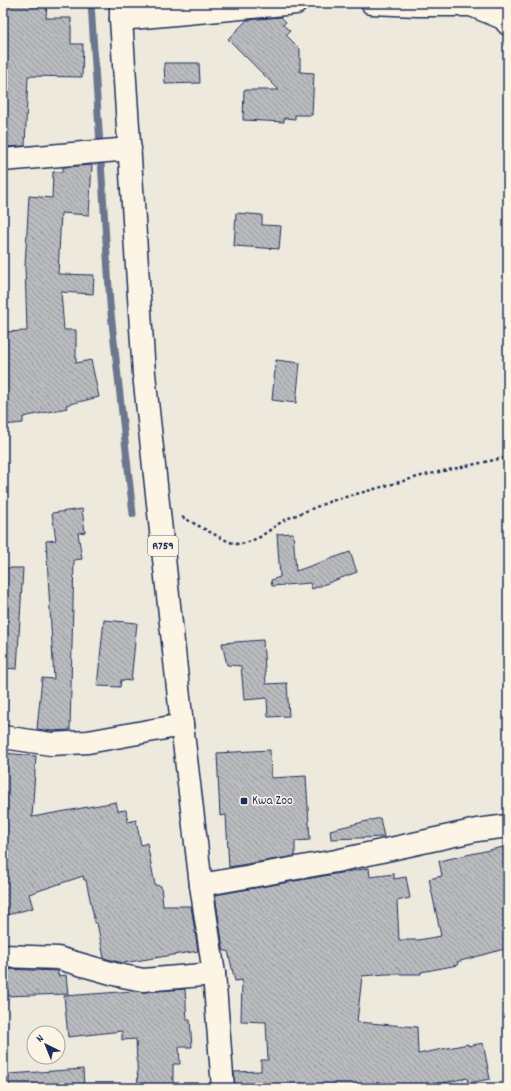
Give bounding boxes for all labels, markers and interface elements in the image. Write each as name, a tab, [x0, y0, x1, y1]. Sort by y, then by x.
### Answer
road number: R759	[148, 536, 178, 556]
place label: Kwa Zoo	[252, 792, 293, 811]
marker: Kwa Zoo	[239, 796, 249, 806]
north arrow	[26, 1025, 66, 1065]
text: N	[33, 1031, 48, 1047]

